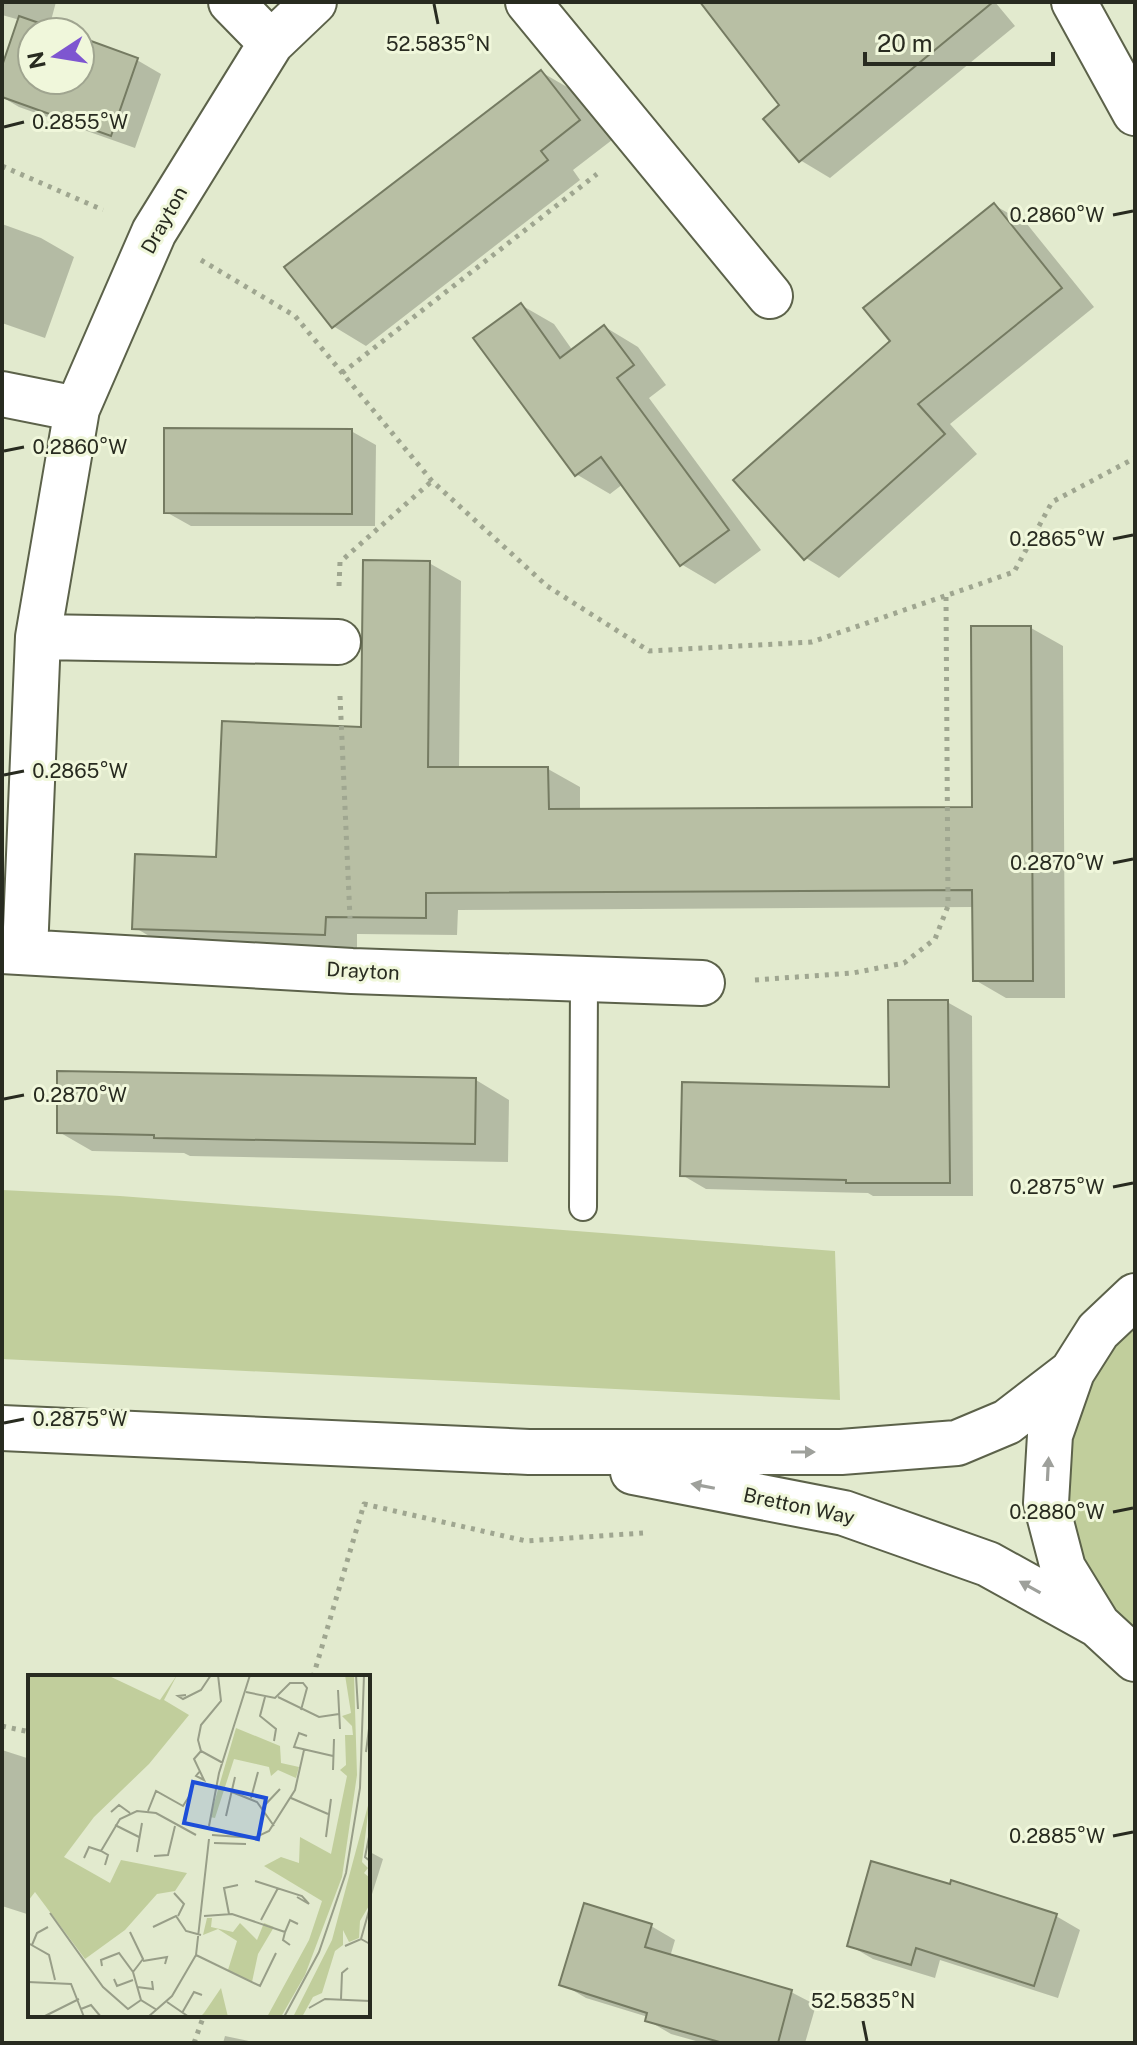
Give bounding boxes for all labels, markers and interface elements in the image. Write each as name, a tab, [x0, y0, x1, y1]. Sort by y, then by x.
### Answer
north arrow	[16, 16, 96, 96]
scale bar	[865, 16, 1053, 66]
text: 20 m	[877, 29, 933, 57]
text: 52.5835°N	[386, 32, 490, 56]
text: N	[22, 49, 51, 71]
text: 0.2855°W	[32, 110, 128, 134]
street label: Drayton	[136, 182, 192, 258]
text: 0.2860°W	[1010, 203, 1104, 227]
text: 0.2860°W	[33, 435, 127, 459]
text: 0.2865°W	[1009, 527, 1105, 551]
text: 0.2865°W	[32, 759, 128, 783]
text: 0.2870°W	[1010, 851, 1104, 875]
street label: Drayton	[326, 957, 400, 985]
text: 0.2870°W	[33, 1083, 127, 1107]
text: 0.2875°W	[1010, 1175, 1104, 1199]
text: 0.2875°W	[33, 1407, 127, 1431]
one-way arrow	[791, 1446, 816, 1458]
one-way arrow	[1042, 1456, 1055, 1481]
one-way arrow	[691, 1479, 716, 1491]
street label: Bretton Way	[741, 1483, 857, 1530]
text: 0.2880°W	[1009, 1500, 1105, 1524]
one-way arrow	[1019, 1580, 1041, 1594]
inset map	[28, 1675, 370, 2017]
text: 0.2885°W	[1009, 1824, 1105, 1848]
text: 52.5835°N	[811, 1989, 915, 2013]

